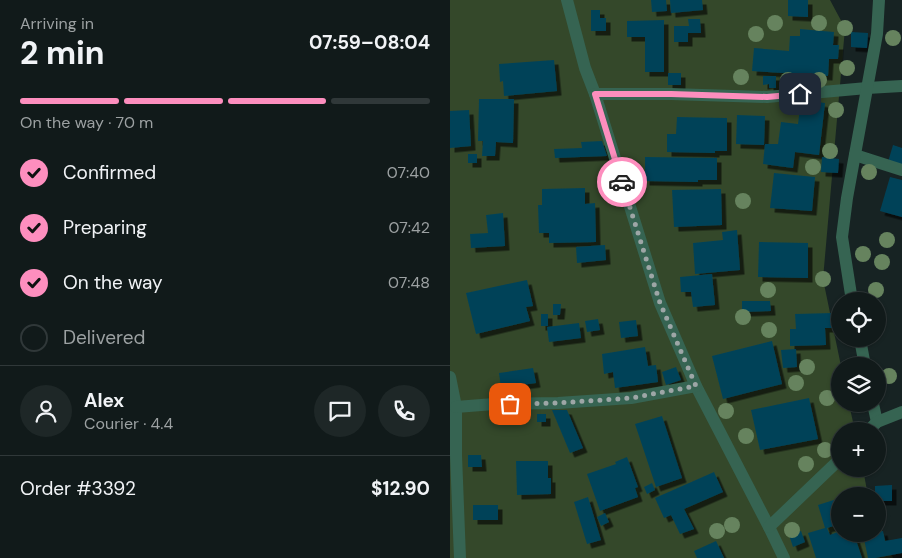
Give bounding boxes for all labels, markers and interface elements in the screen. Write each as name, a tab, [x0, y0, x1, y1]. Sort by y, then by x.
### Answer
text: Arriving in	[20, 13, 94, 34]
text: 07:59–08:04	[309, 30, 430, 55]
text: 2 min	[20, 32, 105, 74]
pin	[779, 73, 821, 115]
icon: home	[786, 80, 814, 108]
text: On the way · 70 m	[20, 112, 153, 133]
courier	[597, 157, 647, 207]
icon: check	[20, 159, 48, 187]
text: Confirmed	[63, 160, 156, 185]
text: 07:40	[387, 162, 430, 183]
icon: car	[608, 168, 636, 196]
icon: check	[20, 214, 48, 242]
text: Preparing	[63, 215, 147, 240]
text: 07:42	[389, 217, 430, 238]
icon: check	[20, 269, 48, 297]
text: On the way	[63, 270, 163, 295]
text: 07:48	[388, 272, 430, 293]
map controls	[831, 292, 886, 542]
button: locate	[831, 292, 886, 347]
text: Delivered	[63, 325, 145, 350]
button: layers	[831, 357, 886, 412]
pin	[489, 383, 531, 425]
button: person	[20, 385, 72, 437]
button: chat	[314, 385, 366, 437]
button: phone	[378, 385, 430, 437]
text: Alex	[84, 388, 124, 413]
icon: bag	[496, 390, 524, 418]
text: Courier · 4.4	[84, 413, 173, 434]
button: +	[831, 422, 886, 477]
text: Order #3392	[20, 476, 136, 501]
text: $12.90	[371, 476, 430, 501]
button: −	[831, 487, 886, 542]

